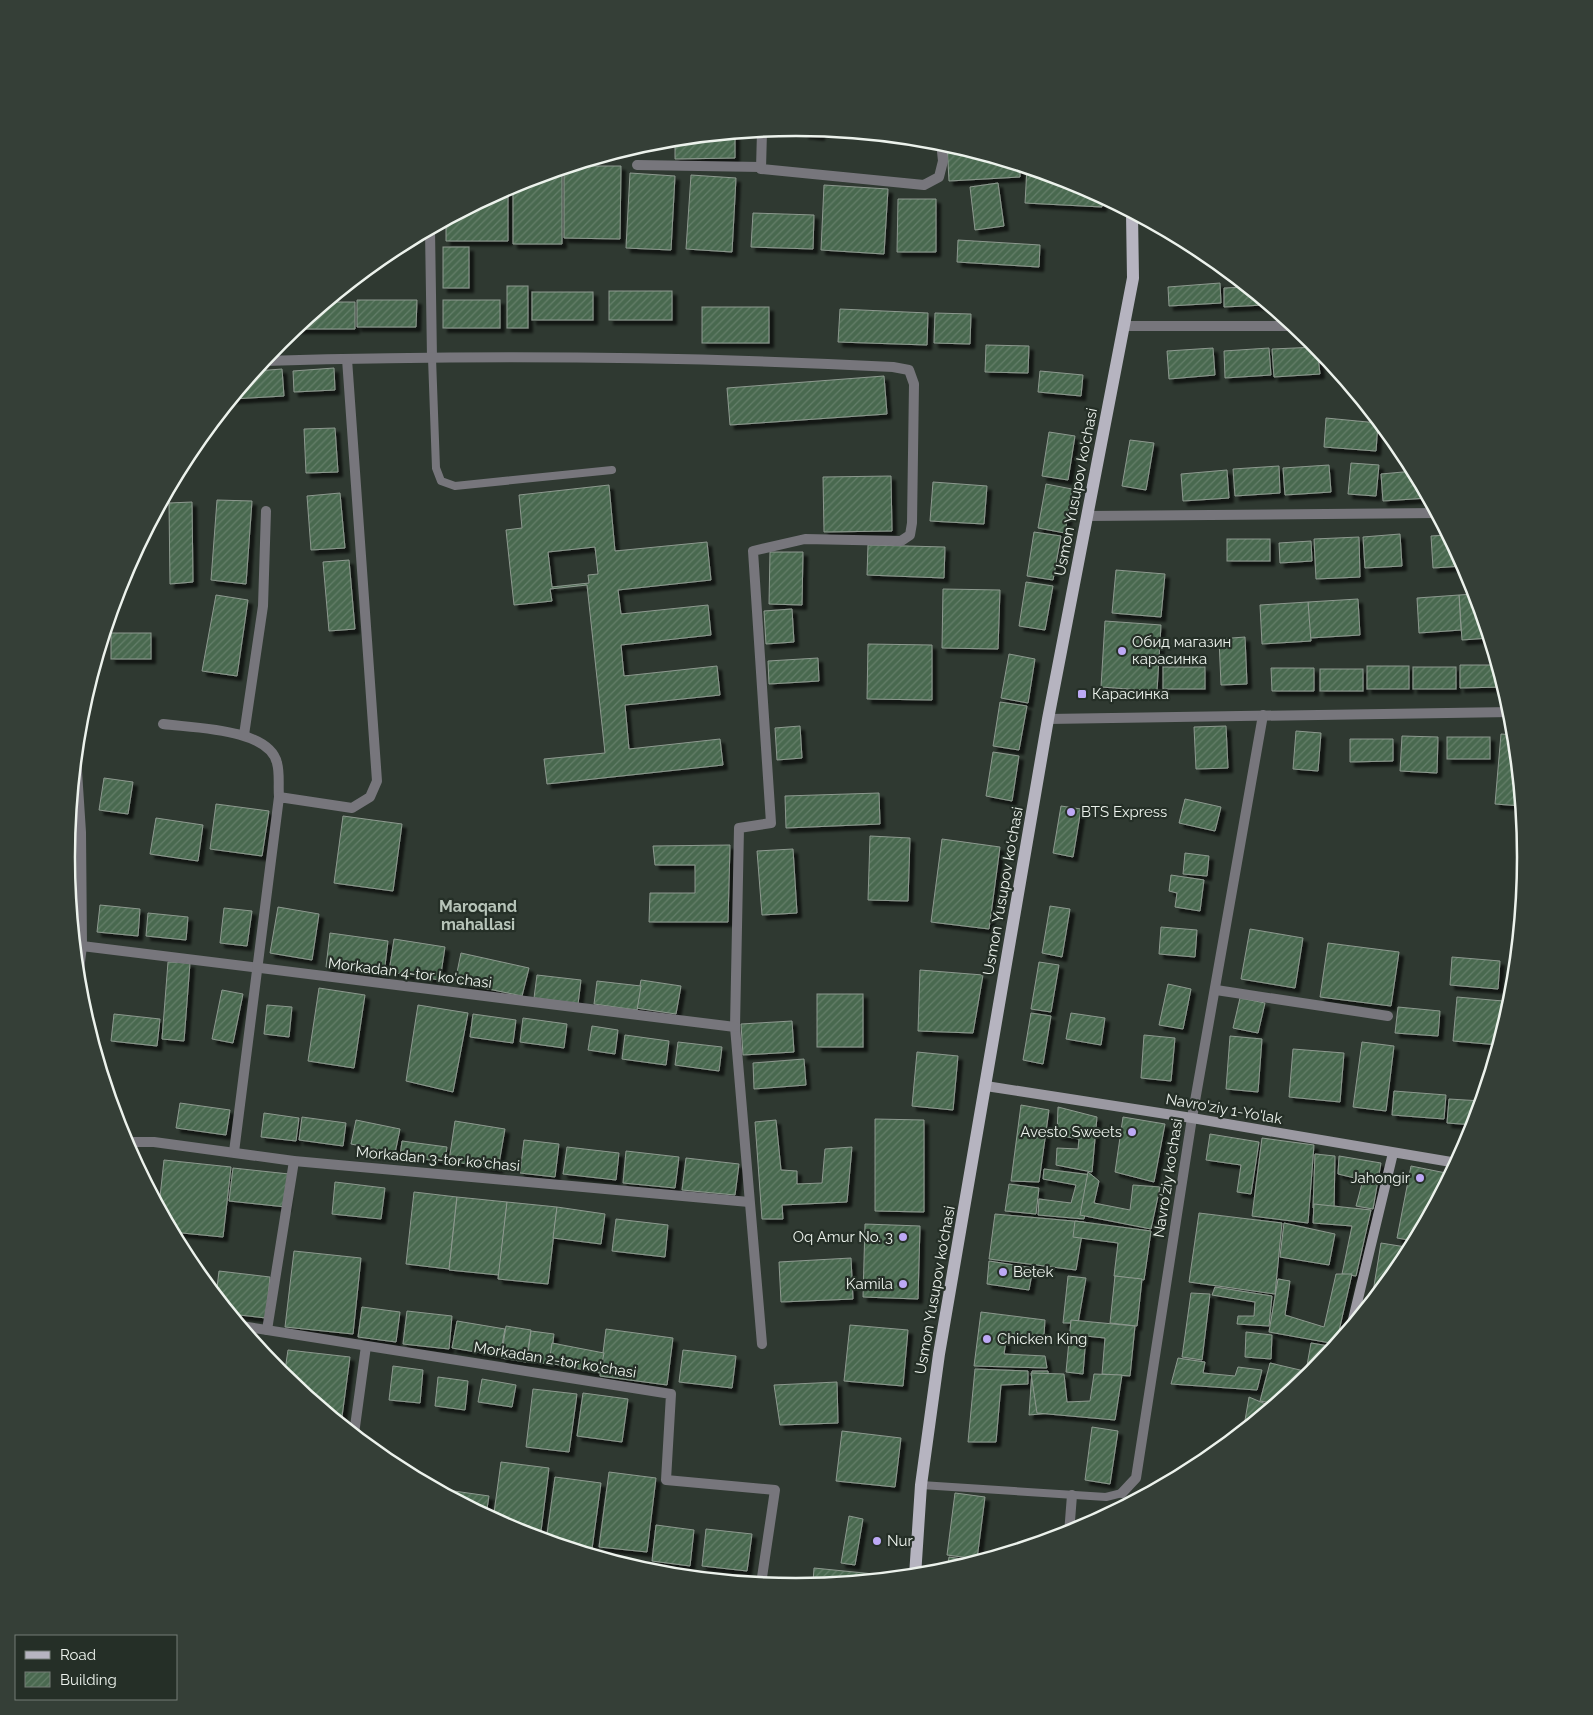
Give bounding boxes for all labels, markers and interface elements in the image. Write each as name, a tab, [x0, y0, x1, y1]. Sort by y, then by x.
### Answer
street label: Usmon Yusupov ko'chasi	[1051, 406, 1101, 578]
place label: Обид магазин карасинка	[1132, 633, 1231, 668]
marker: Обид магазин карасинка	[1116, 645, 1128, 657]
place label: Карасинка	[1092, 685, 1169, 703]
marker: Карасинка	[1076, 688, 1088, 700]
place label: BTS Express	[1081, 803, 1167, 821]
street label: Usmon Yusupov ko'chasi	[979, 805, 1027, 977]
marker: BTS Express	[1065, 806, 1077, 818]
district label: Maroqand mahallasi	[439, 897, 517, 934]
street label: Morkadan 4-tor ko'chasi	[327, 954, 493, 992]
street label: Navro'ziy 1-Yo'lak	[1164, 1090, 1284, 1128]
street label: Navro'ziy ko'chasi	[1150, 1117, 1186, 1239]
place label: Avesto Sweets	[1020, 1123, 1122, 1141]
marker: Avesto Sweets	[1126, 1126, 1138, 1138]
street label: Morkadan 3-tor ko'chasi	[355, 1143, 521, 1175]
place label: Jahongir	[1351, 1169, 1411, 1187]
marker: Jahongir	[1414, 1172, 1426, 1184]
street label: Usmon Yusupov ko'chasi	[911, 1204, 959, 1376]
place label: Oq Amur No. 3	[793, 1228, 893, 1246]
marker: Oq Amur No. 3	[897, 1231, 909, 1243]
place label: Betek	[1013, 1263, 1053, 1281]
marker: Betek	[997, 1266, 1009, 1278]
place label: Kamila	[846, 1275, 893, 1293]
marker: Kamila	[897, 1278, 909, 1290]
place label: Chicken King	[997, 1330, 1087, 1348]
marker: Chicken King	[981, 1333, 993, 1345]
street label: Morkadan 2-tor ko'chasi	[472, 1338, 638, 1382]
place label: Nur	[887, 1532, 913, 1550]
marker: Nur	[871, 1535, 883, 1547]
legend	[15, 1635, 178, 1700]
text: Road	[60, 1646, 96, 1664]
text: Building	[60, 1671, 117, 1689]

